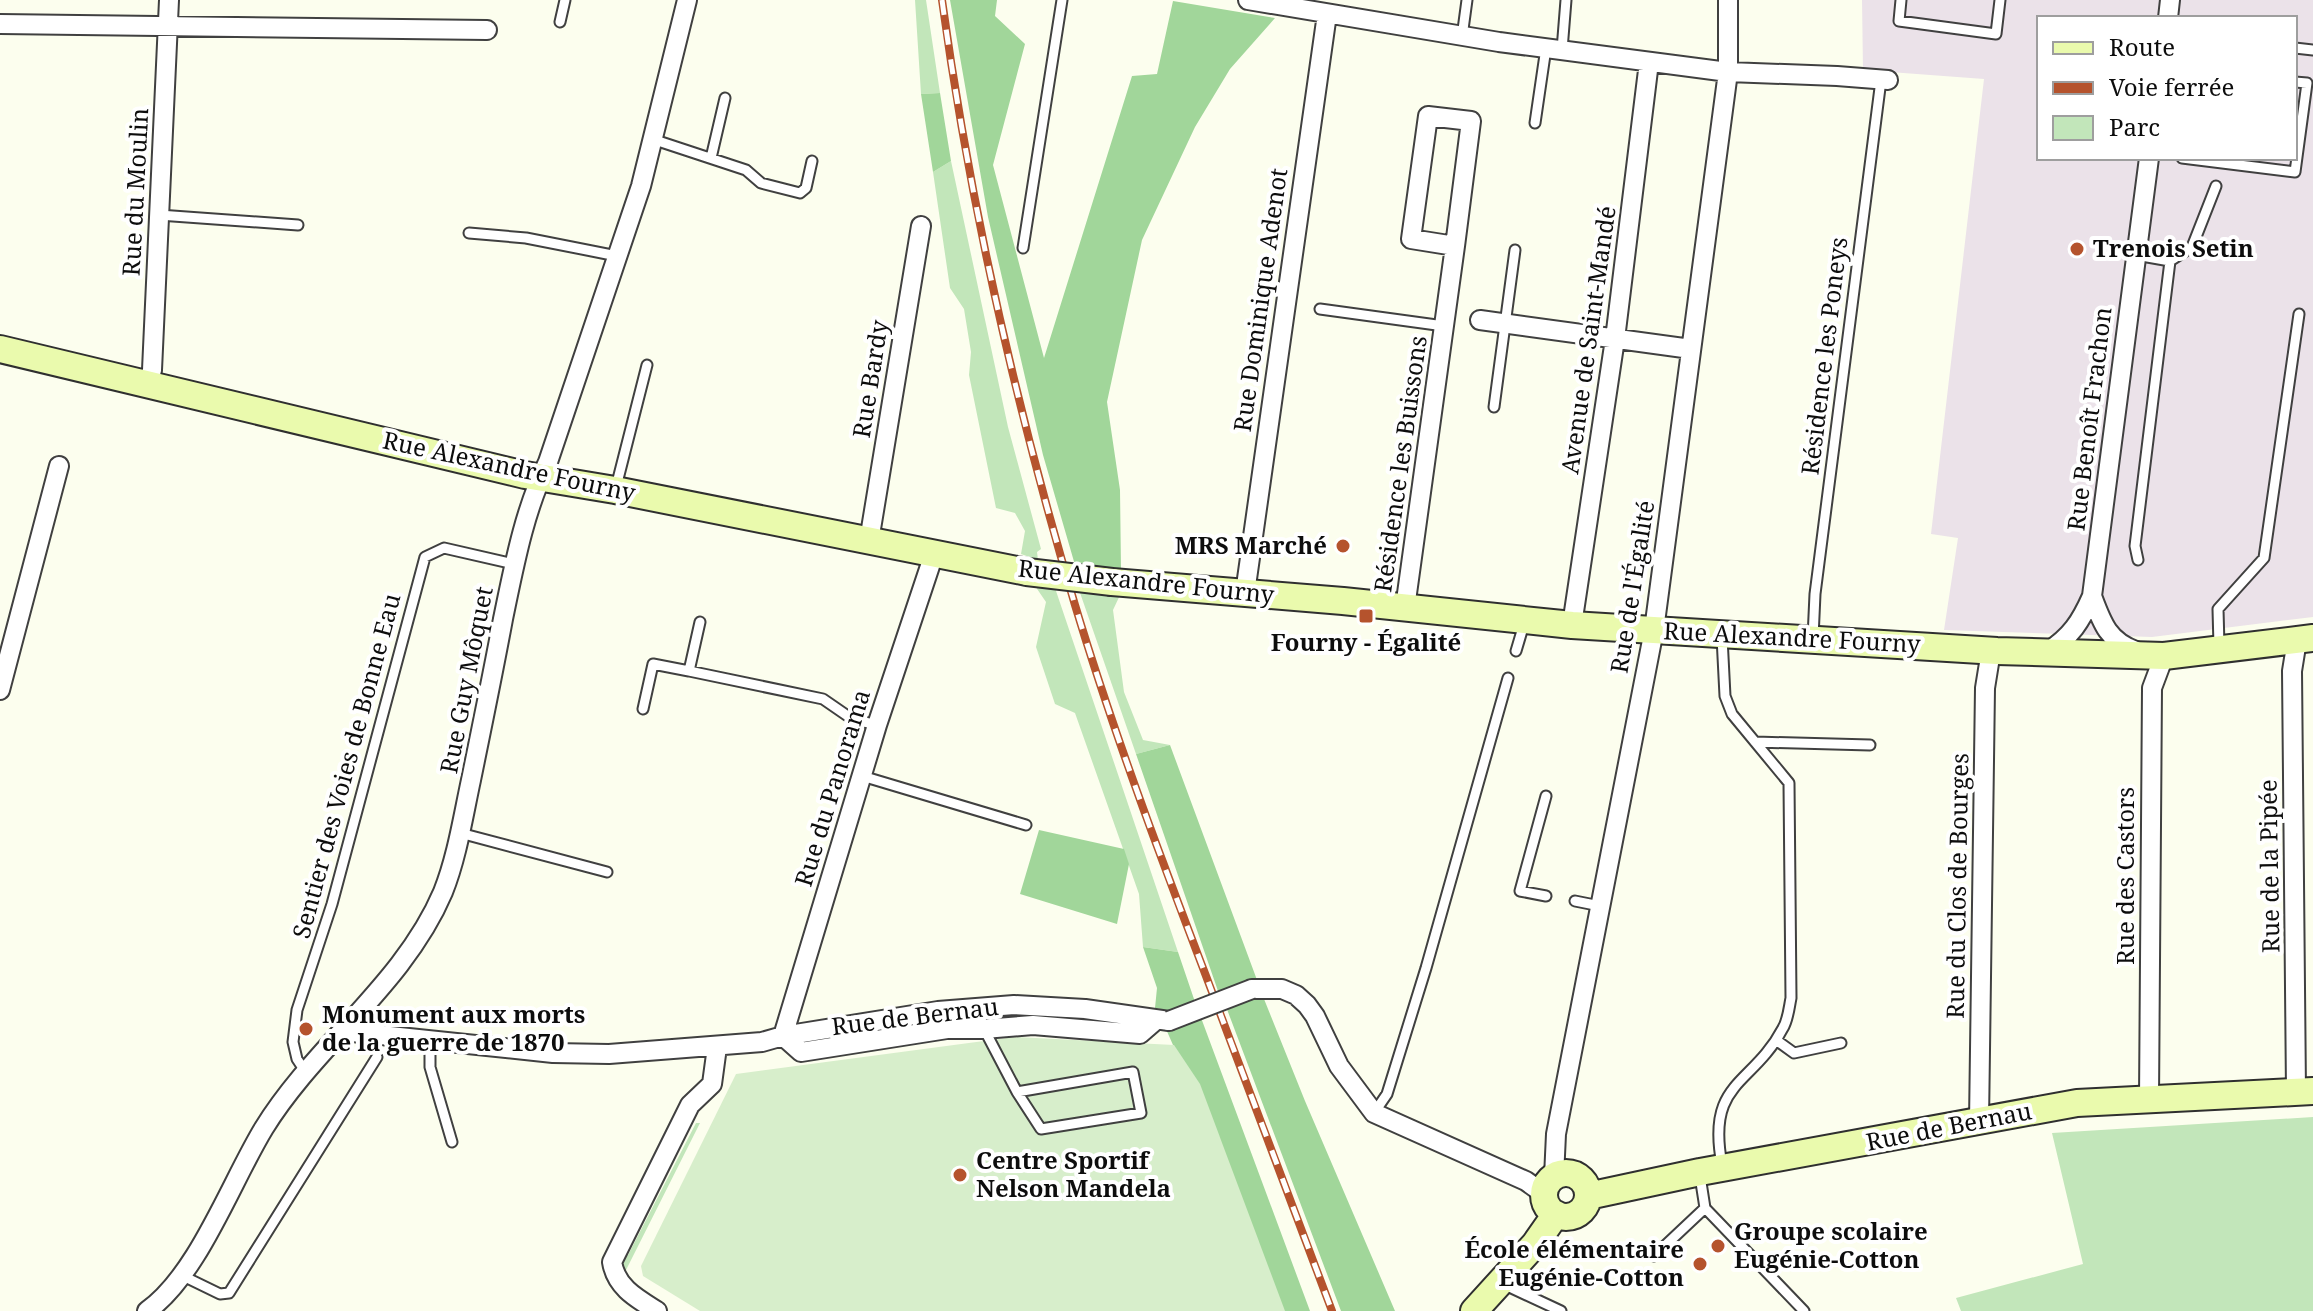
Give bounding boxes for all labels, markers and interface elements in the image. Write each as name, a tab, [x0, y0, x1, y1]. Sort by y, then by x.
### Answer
legend	[2037, 16, 2297, 160]
text: Route	[2109, 30, 2175, 63]
text: Voie ferrée	[2109, 70, 2234, 103]
street label: Rue du Moulin	[114, 107, 155, 277]
text: Parc	[2109, 110, 2160, 143]
street label: Rue Dominique Adenot	[1225, 166, 1294, 434]
street label: Avenue de Saint-Mandé	[1552, 204, 1623, 476]
place label: Trenois Setin	[2093, 231, 2254, 264]
street label: Résidence les Poneys	[1793, 235, 1854, 477]
marker: Trenois Setin	[2068, 240, 2086, 258]
street label: Rue Benoît Frachon	[2058, 305, 2119, 533]
street label: Rue Bardy	[844, 317, 895, 440]
street label: Résidence les Buissons	[1365, 333, 1434, 594]
street label: Rue Alexandre Fourny	[380, 423, 639, 509]
street label: Rue de l'Égalité	[1602, 498, 1661, 675]
place label: MRS Marché	[1175, 528, 1327, 561]
marker: MRS Marché	[1334, 537, 1352, 555]
street label: Rue Alexandre Fourny	[1016, 551, 1276, 610]
street label: Rue Guy Môquet	[431, 583, 500, 776]
street label: Sentier des Voies de Bonne Eau	[284, 589, 408, 942]
marker: Fourny - Égalité	[1357, 607, 1375, 625]
street label: Rue Alexandre Fourny	[1663, 613, 1922, 660]
place label: Fourny - Égalité	[1271, 625, 1461, 658]
street label: Rue du Panorama	[786, 685, 877, 890]
street label: Rue du Clos de Bourges	[1938, 753, 1975, 1019]
street label: Rue de la Pipée	[2250, 779, 2287, 953]
street label: Rue des Castors	[2108, 787, 2141, 965]
street label: Rue de Bernau	[829, 989, 1000, 1042]
place label: Monument aux morts de la guerre de 1870	[322, 997, 585, 1058]
marker: Monument aux morts de la guerre de 1870	[297, 1020, 315, 1038]
street label: Rue de Bernau	[1863, 1093, 2034, 1158]
place label: Centre Sportif Nelson Mandela	[976, 1143, 1171, 1204]
marker: Centre Sportif Nelson Mandela	[951, 1166, 969, 1184]
place label: Groupe scolaire Eugénie-Cotton	[1734, 1214, 1928, 1275]
place label: École élémentaire Eugénie-Cotton	[1464, 1232, 1684, 1293]
marker: Groupe scolaire Eugénie-Cotton	[1709, 1237, 1727, 1255]
marker: École élémentaire Eugénie-Cotton	[1691, 1255, 1709, 1273]

